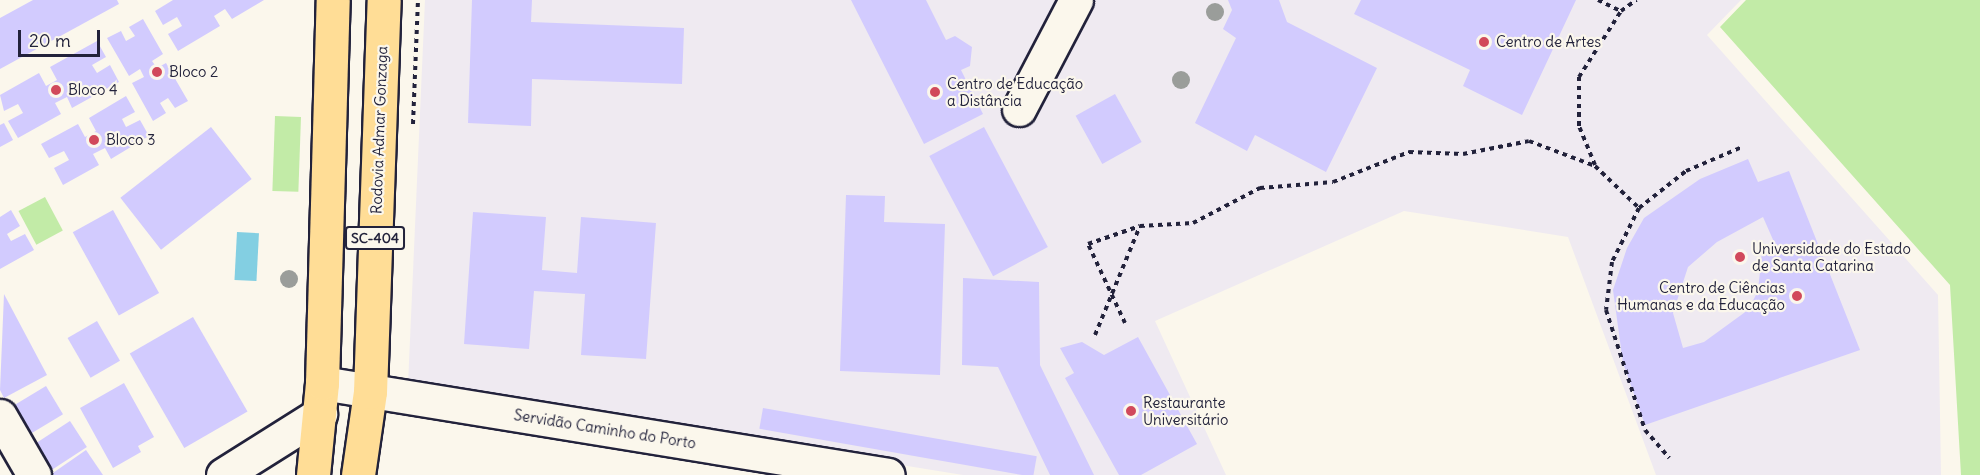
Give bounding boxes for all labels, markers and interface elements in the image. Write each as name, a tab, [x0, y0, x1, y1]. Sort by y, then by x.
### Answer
scale bar	[21, 18, 104, 56]
text: 20 m	[29, 29, 71, 52]
place label: Centro de Artes	[1496, 33, 1601, 51]
marker: Centro de Artes	[1477, 35, 1491, 49]
street label: Rodovia Admar Gonzaga	[367, 46, 391, 214]
place label: Bloco 2	[169, 63, 218, 81]
marker: Bloco 2	[150, 65, 164, 79]
place label: Centro de Educação a Distância	[947, 74, 1083, 109]
place label: Bloco 4	[68, 81, 118, 99]
marker: Bloco 4	[49, 83, 63, 97]
marker: Centro de Educação a Distância	[928, 85, 942, 99]
place label: Bloco 3	[106, 131, 156, 149]
marker: Bloco 3	[87, 133, 101, 147]
road number: SC-404	[345, 227, 405, 249]
place label: Universidade do Estado de Santa Catarina	[1752, 239, 1911, 274]
marker: Universidade do Estado de Santa Catarina	[1733, 250, 1747, 264]
place label: Centro de Ciências Humanas e da Educação	[1617, 278, 1785, 313]
marker: Centro de Ciências Humanas e da Educação	[1790, 289, 1804, 303]
place label: Restaurante Universitário	[1143, 393, 1228, 428]
marker: Restaurante Universitário	[1124, 404, 1138, 418]
street label: Servidão Caminho do Porto	[513, 406, 697, 452]

